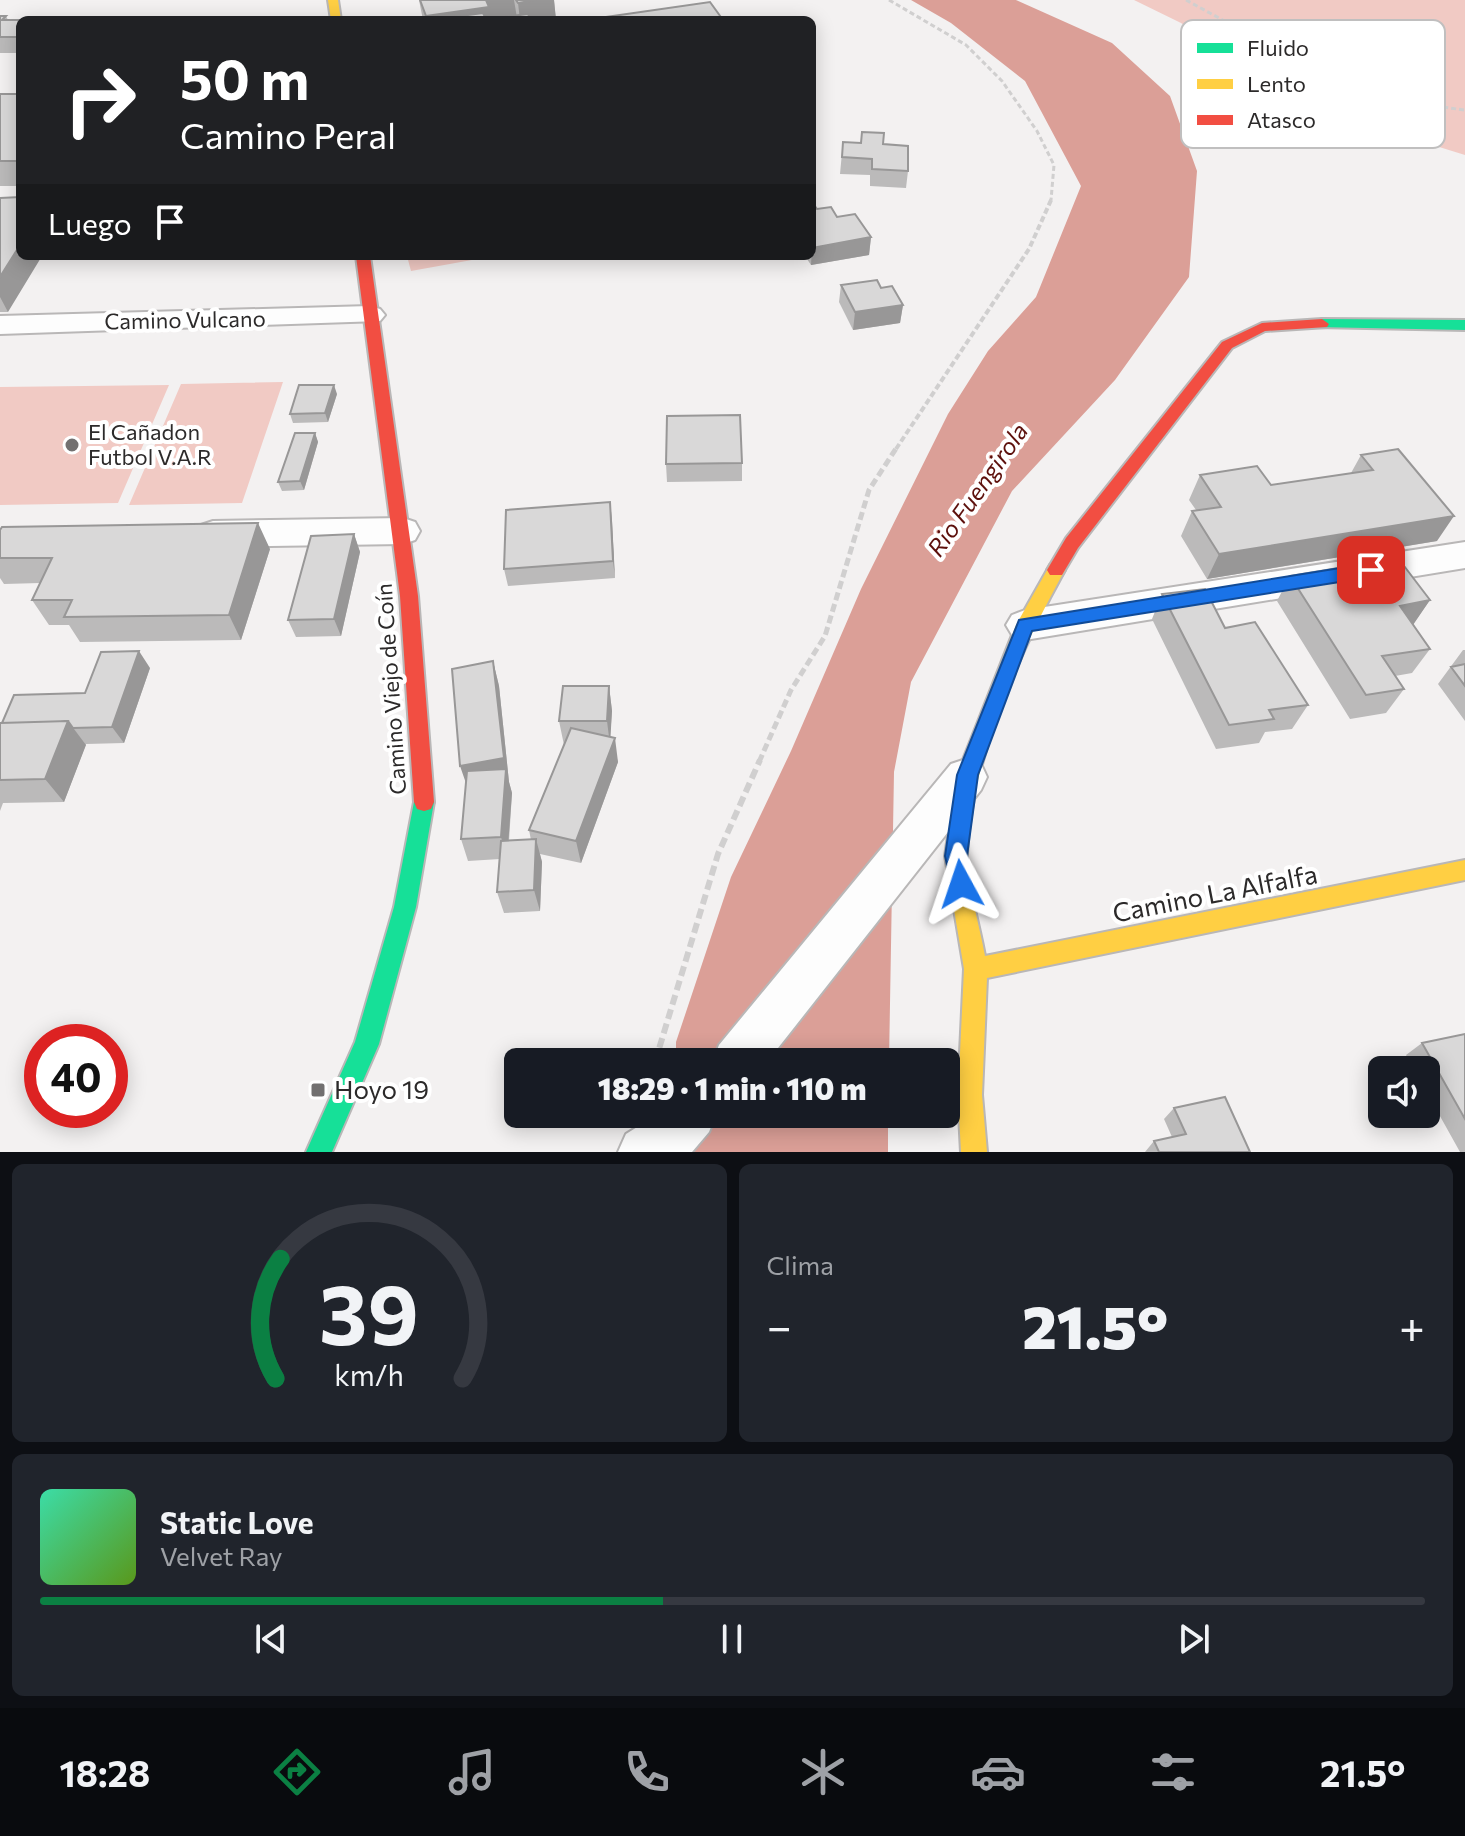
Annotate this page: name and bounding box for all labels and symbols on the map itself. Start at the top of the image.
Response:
legend [1181,20,1445,148]
text: Fluido [1247,34,1309,61]
text: Lento [1247,70,1306,97]
text: Atasco [1247,106,1316,133]
street label: Camino Vulcano [104,305,266,334]
water label: Rio Fuengirola [920,417,1033,561]
place label: El Cañadon Futbol V.A.R [88,418,212,470]
marker: El Cañadon Futbol V.A.R [63,436,81,454]
pin [1337,536,1405,604]
street label: Camino Viejo de Coín [370,582,411,796]
position arrow [919,842,1003,926]
street label: Camino La Alfalfa [1110,857,1320,928]
speed limit sign: 40 [24,1024,128,1128]
place label: Hoyo 19 [334,1073,429,1104]
marker: Hoyo 19 [309,1081,327,1099]

